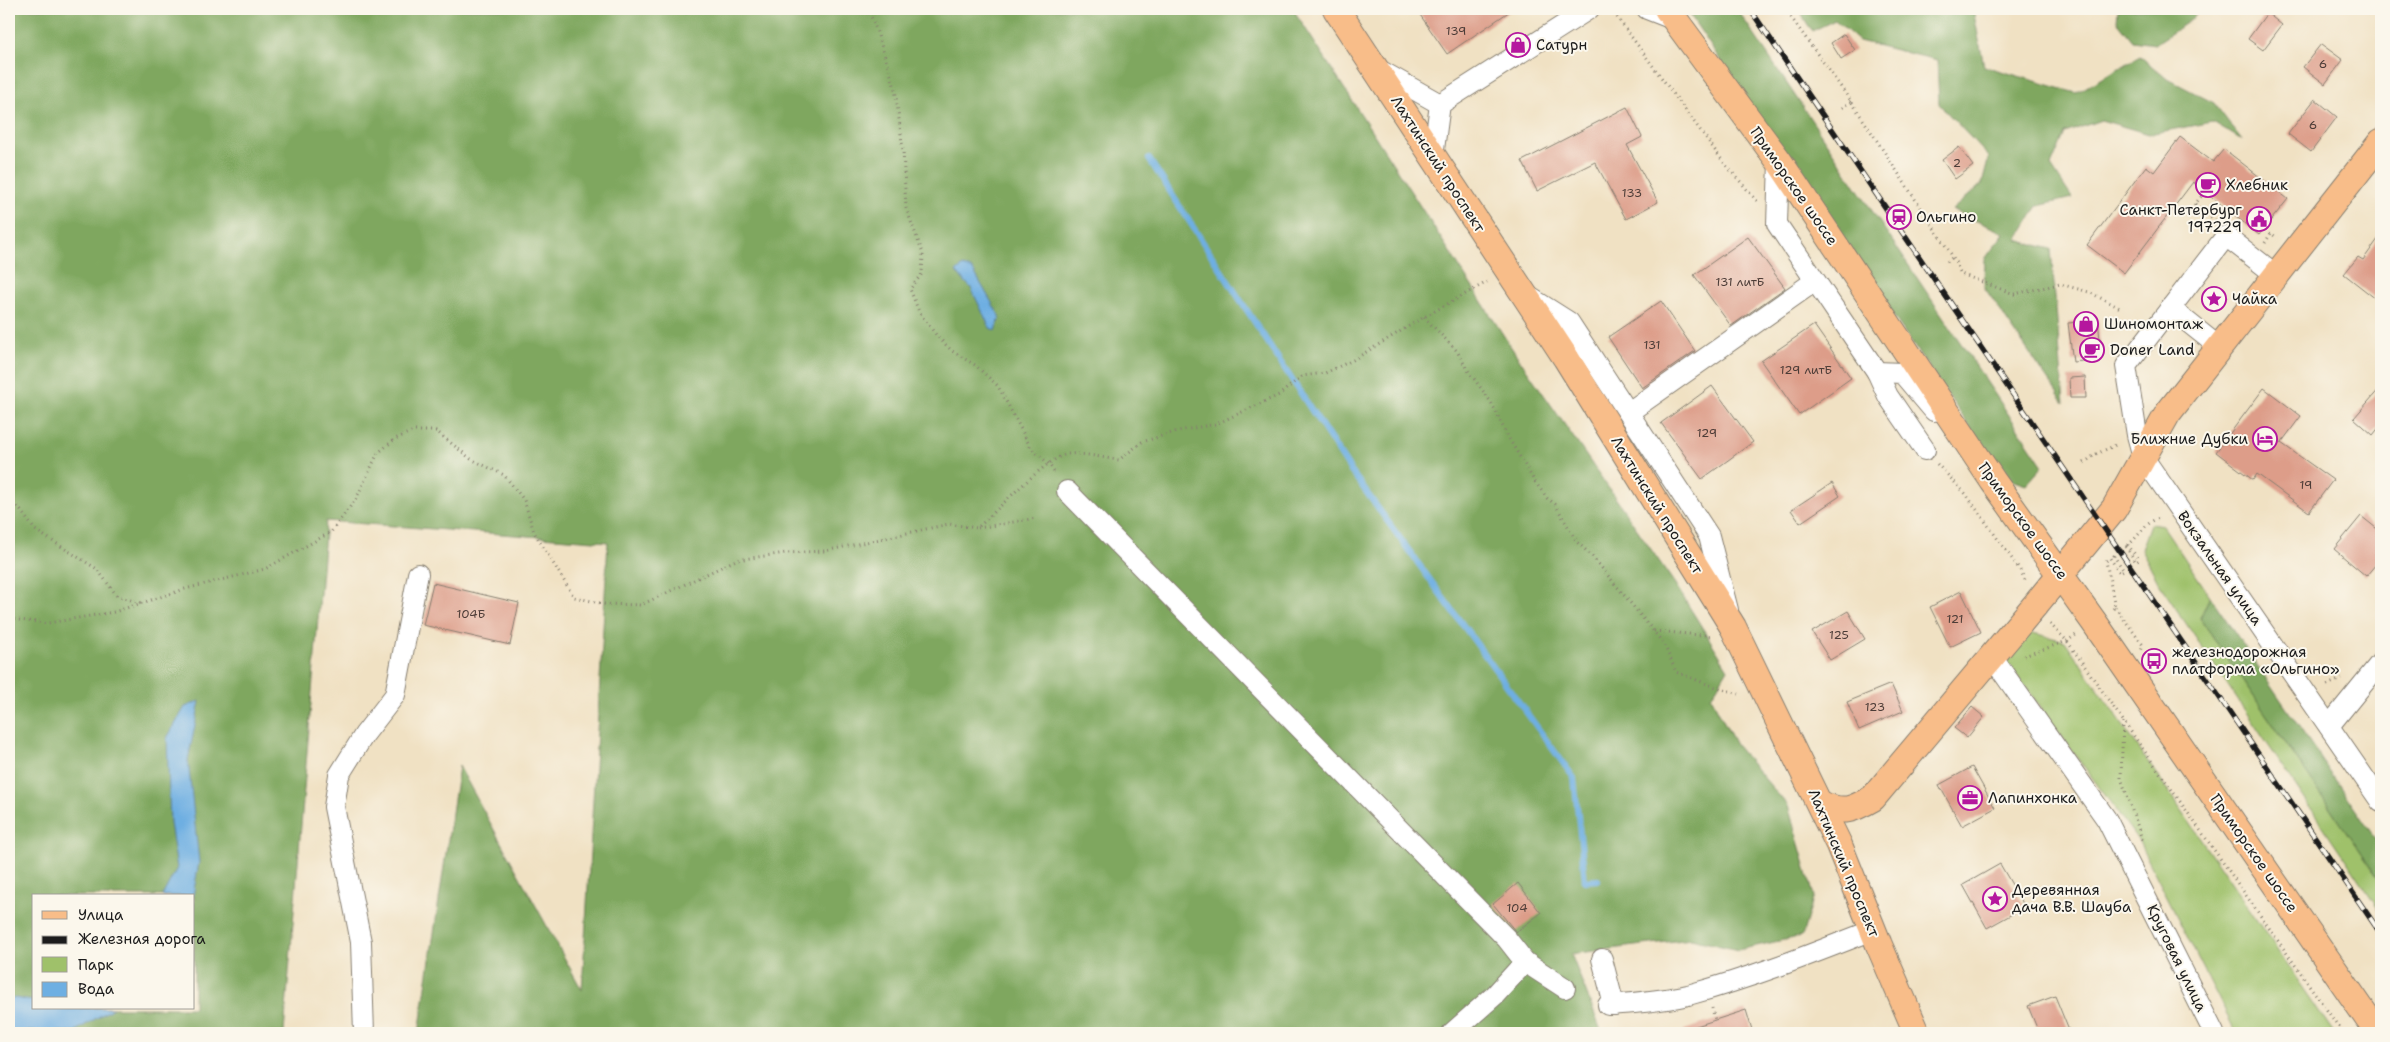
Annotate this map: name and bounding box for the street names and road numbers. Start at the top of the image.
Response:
street label: Лахтинский проспект [1386,92,1490,236]
street label: Приморское шоссе [1746,123,1842,249]
street label: Лахтинский проспект [1606,432,1708,578]
street label: Приморское шоссе [1974,458,2072,584]
street label: Вокзальная улица [2173,507,2267,630]
street label: Лахтинский проспект [1804,786,1884,940]
street label: Приморское шоссе [2206,790,2302,916]
street label: Круговая улица [2142,901,2212,1016]

